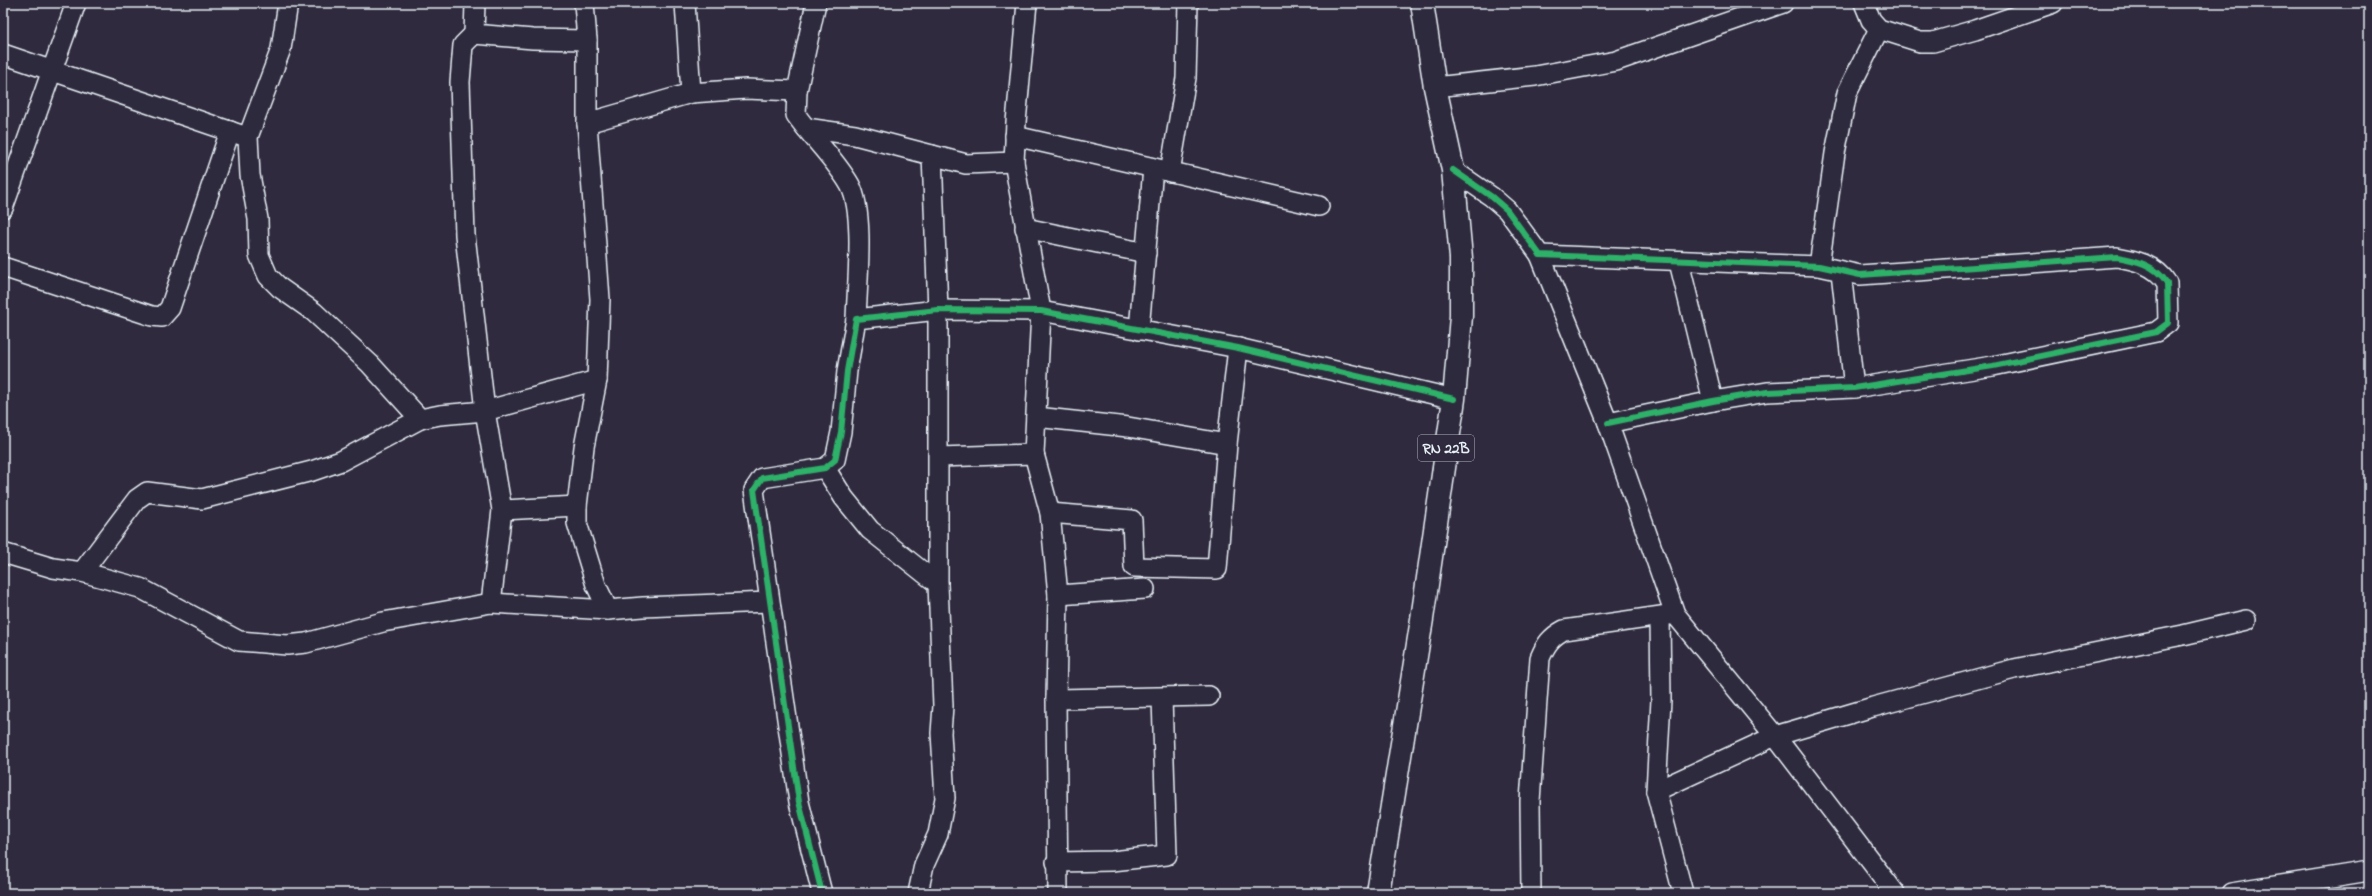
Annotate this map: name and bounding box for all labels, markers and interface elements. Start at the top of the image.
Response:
road number: RN 22B [1418,435,1474,461]

